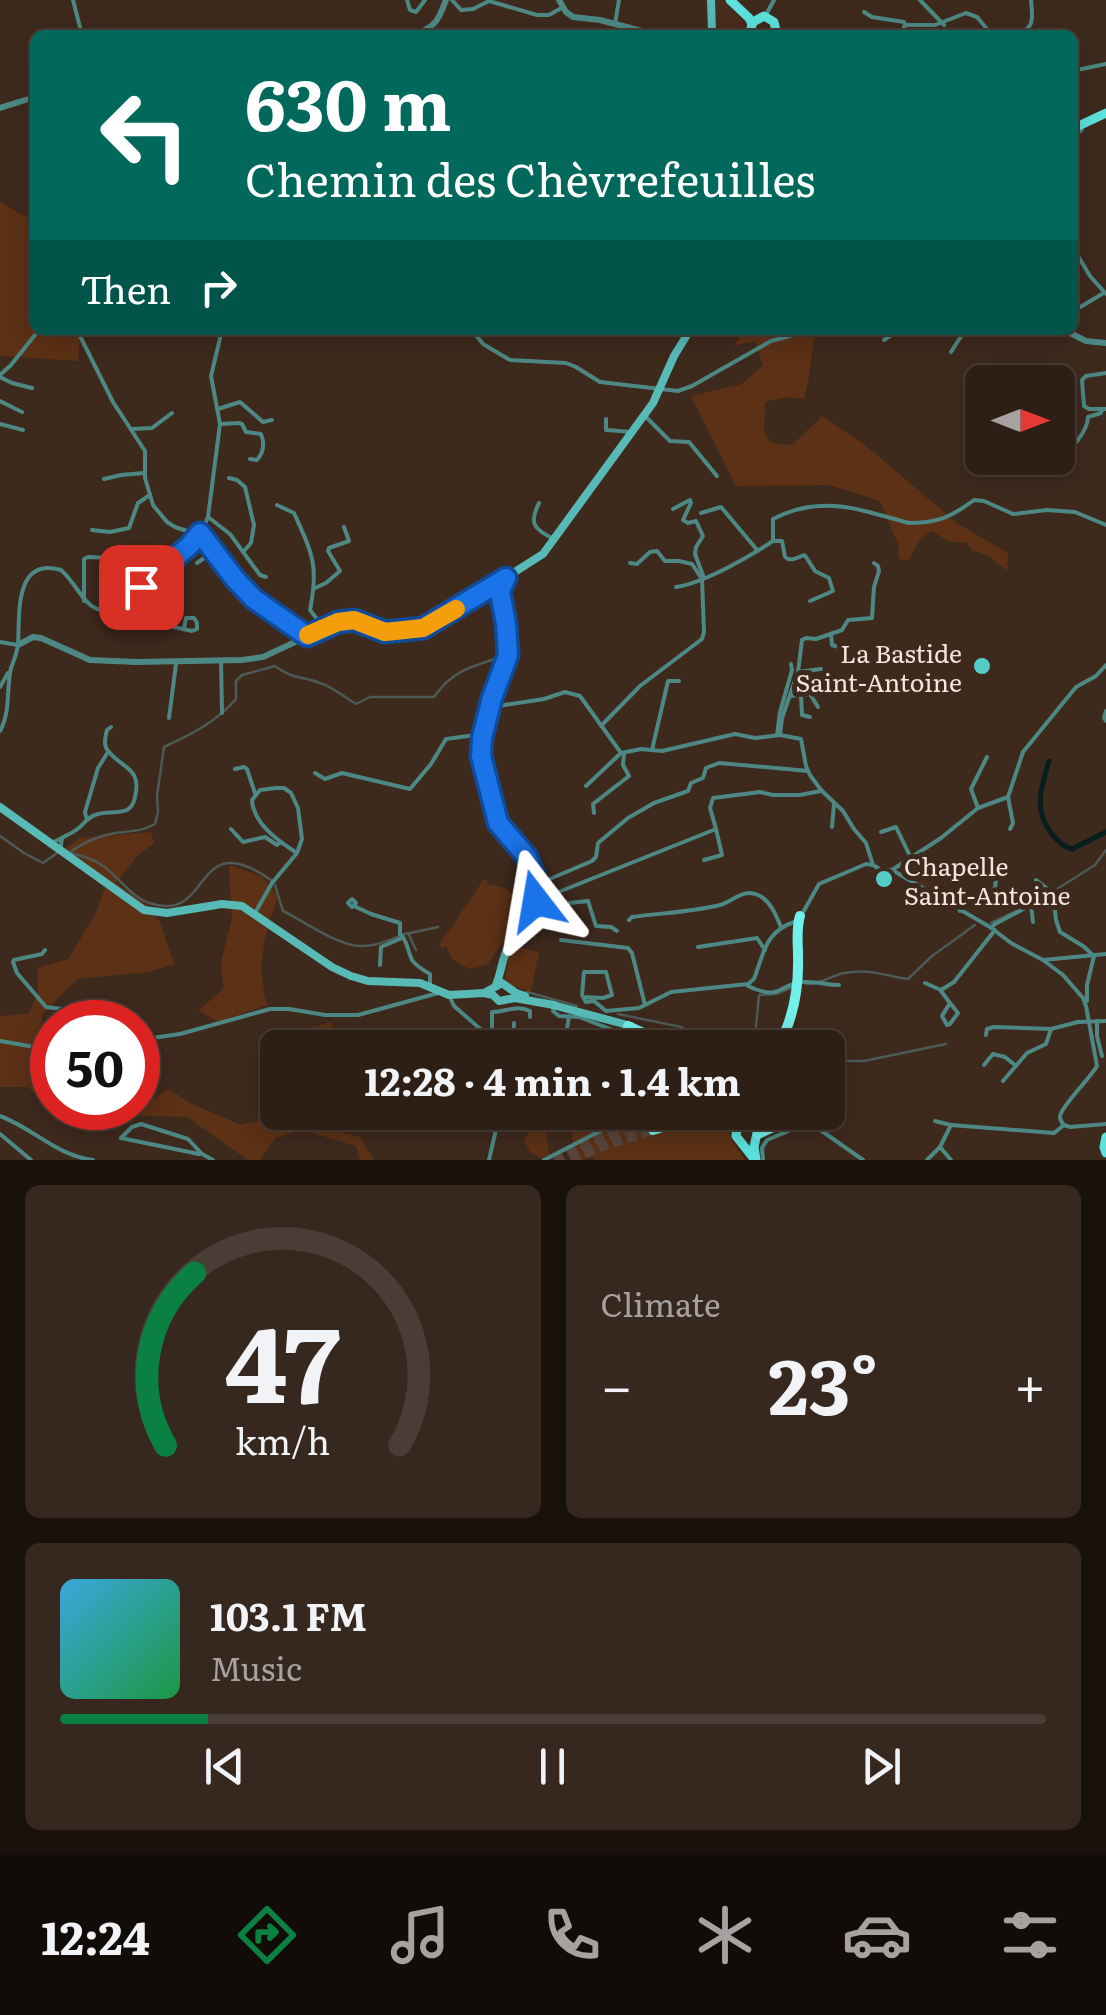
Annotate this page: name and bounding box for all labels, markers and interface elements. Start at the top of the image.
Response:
text: 630 m [245,49,452,153]
icon: left [80,70,210,200]
text: Chemin des Chèvrefeuilles [245,144,815,211]
text: Then [80,259,171,316]
icon: right [191,260,246,315]
north arrow [965,365,1075,475]
map controls [965,365,1075,475]
pin [99,545,184,630]
icon: arrive [114,560,169,615]
place label: La Bastide Saint-Antoine [795,634,962,700]
marker: La Bastide Saint-Antoine [971,655,993,677]
place label: Chapelle Saint-Antoine [904,847,1071,913]
position arrow [484,849,588,953]
marker: Chapelle Saint-Antoine [873,868,895,890]
speed limit sign: 50 [30,1000,160,1130]
text: 12:28 · 4 min · 1.4 km [364,1051,741,1108]
text: Climate [601,1279,721,1327]
text: 47 [225,1281,340,1435]
text: 23° [768,1327,878,1438]
text: − [601,1342,633,1424]
text: + [1014,1342,1046,1424]
text: km/h [235,1413,330,1466]
text: 103.1 FM [210,1586,367,1643]
text: Music [210,1643,302,1691]
icon: previous [197,1739,252,1794]
icon: pause [525,1739,580,1794]
icon: next [854,1739,909,1794]
icon: directions [232,1900,302,1970]
icon: music [385,1900,455,1970]
icon: phone [537,1900,607,1970]
icon: climate [690,1900,760,1970]
icon: car [842,1900,912,1970]
icon: filters [995,1900,1065,1970]
text: 12:24 [41,1902,150,1969]

